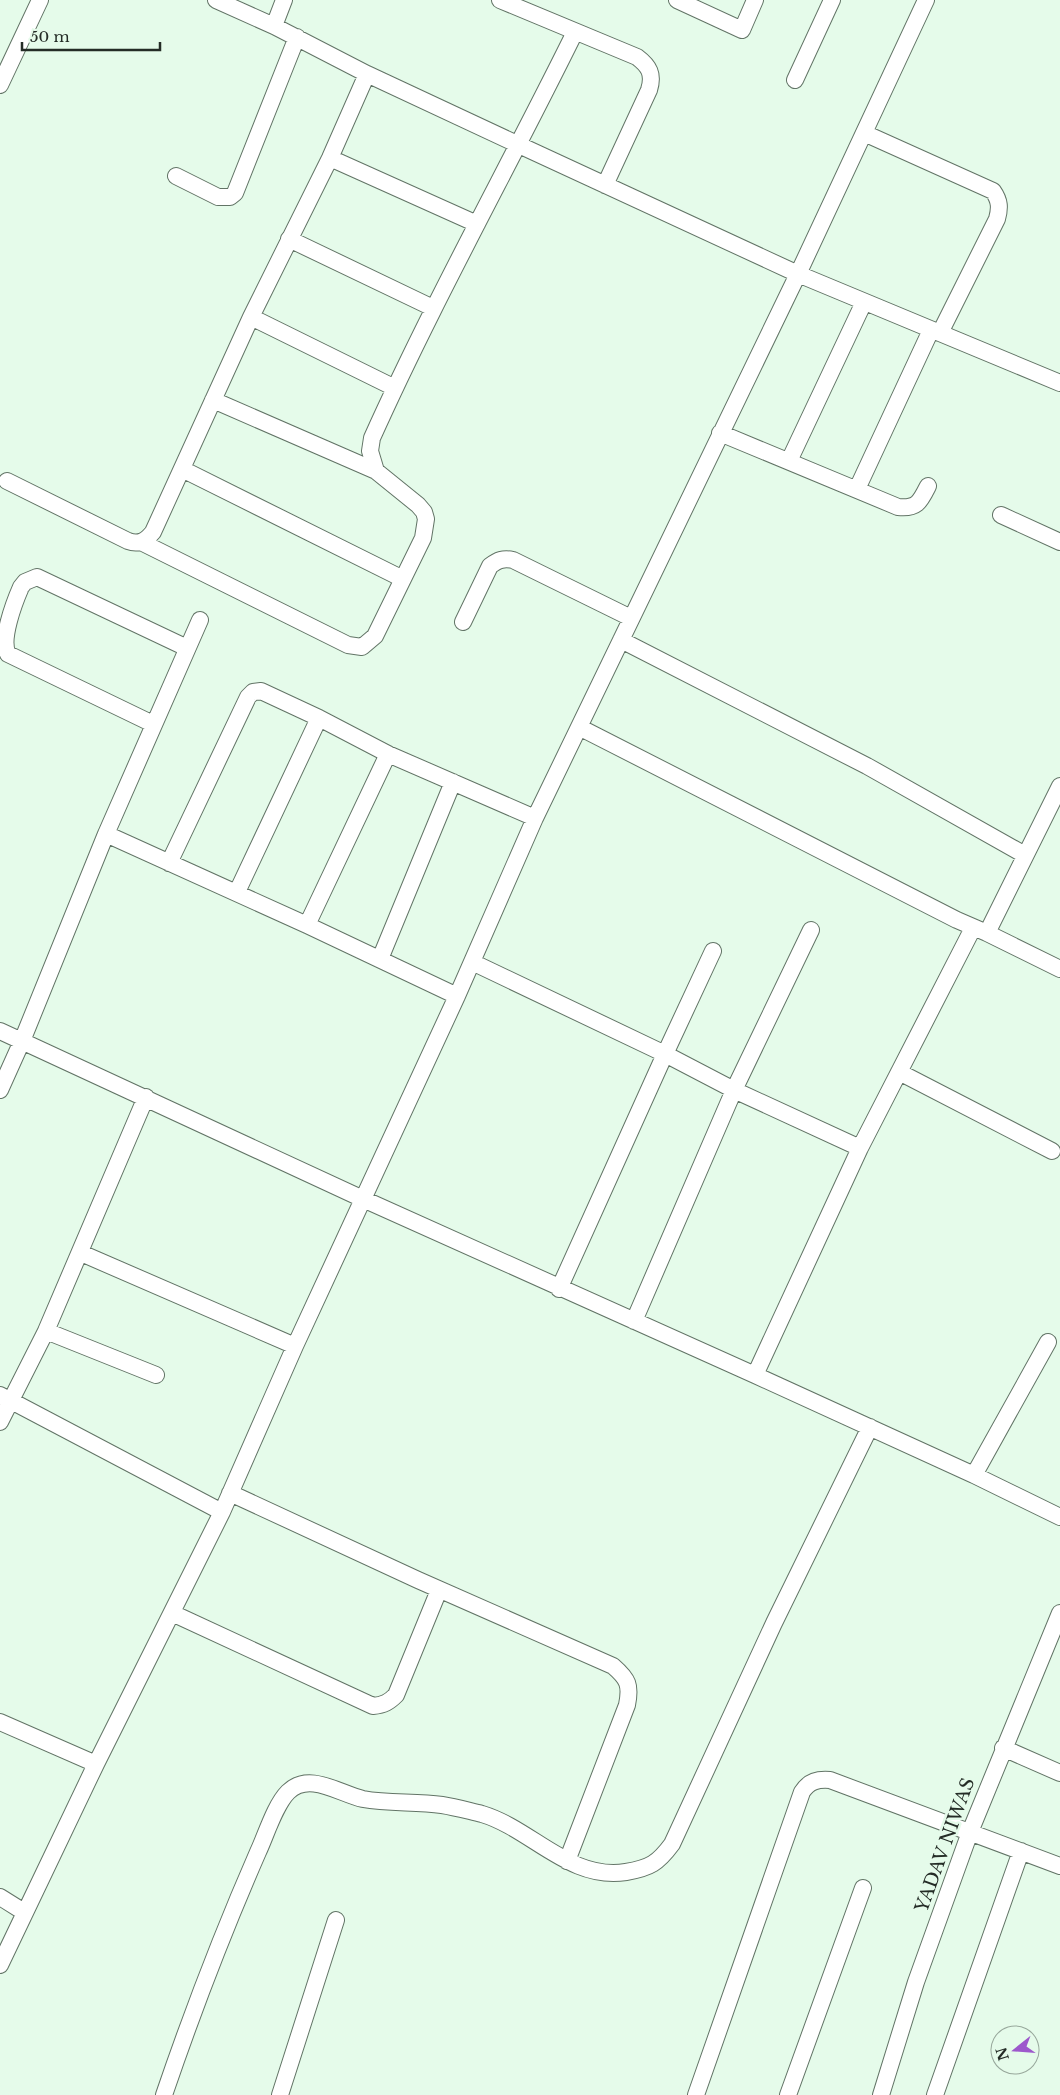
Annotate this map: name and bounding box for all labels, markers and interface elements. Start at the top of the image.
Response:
scale bar [22,20,160,52]
text: 50 m [30,27,70,46]
street label: YADAV NIWAS [910,1775,980,1916]
north arrow [990,2025,1040,2075]
text: N [992,2045,1013,2063]

